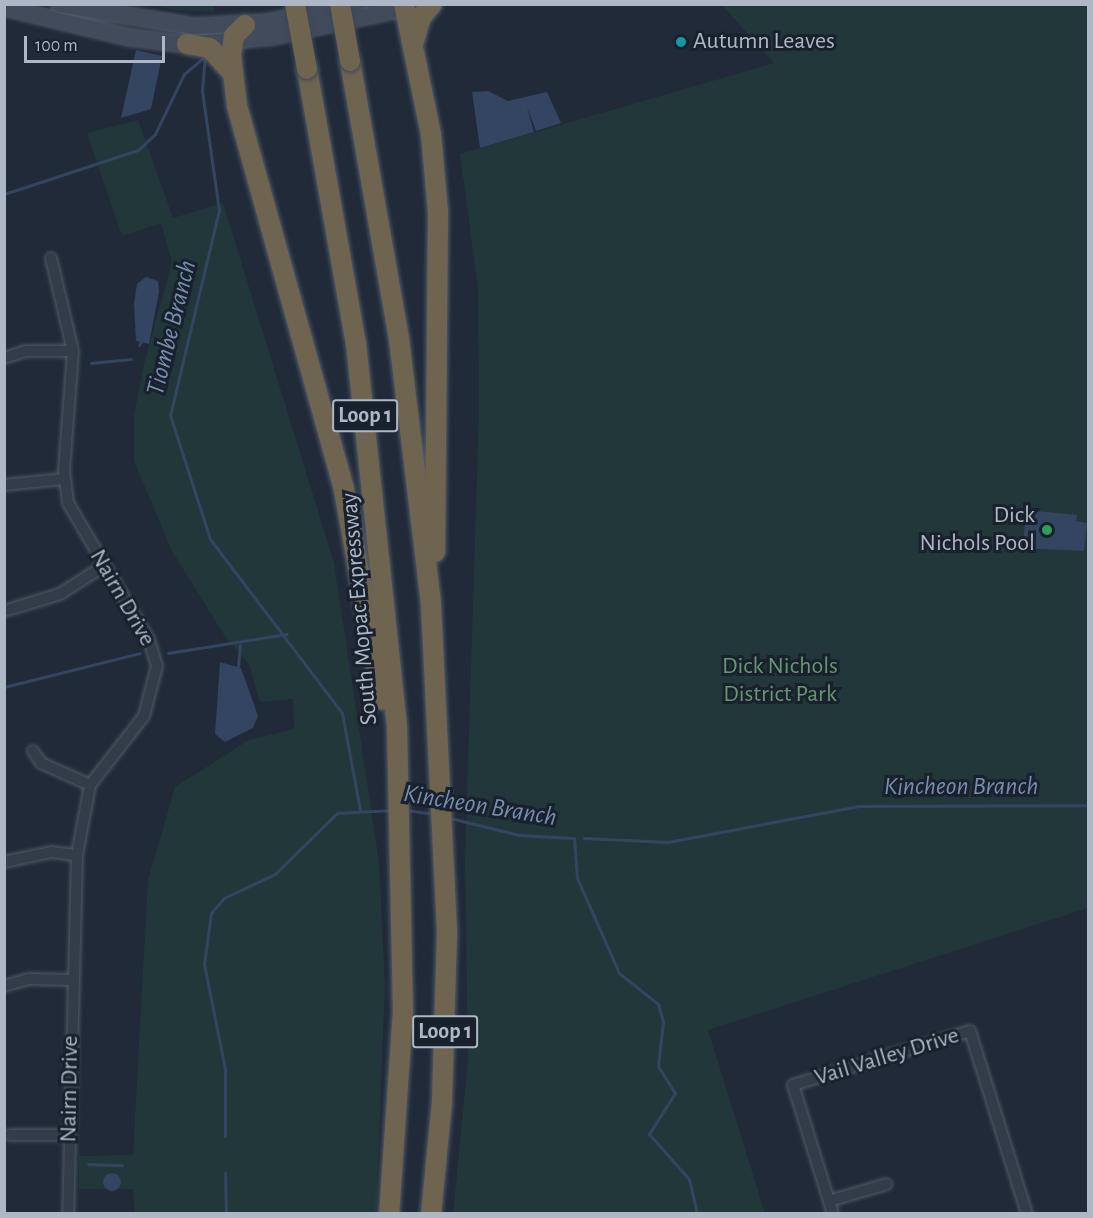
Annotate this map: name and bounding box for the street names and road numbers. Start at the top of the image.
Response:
road number: Loop 1 [332,397,398,435]
street label: South Mopac Expressway [335,492,385,726]
street label: Nairn Drive [83,545,161,651]
road number: Loop 1 [412,1013,478,1051]
street label: Vail Valley Drive [811,1021,963,1093]
street label: Nairn Drive [55,1035,85,1143]

